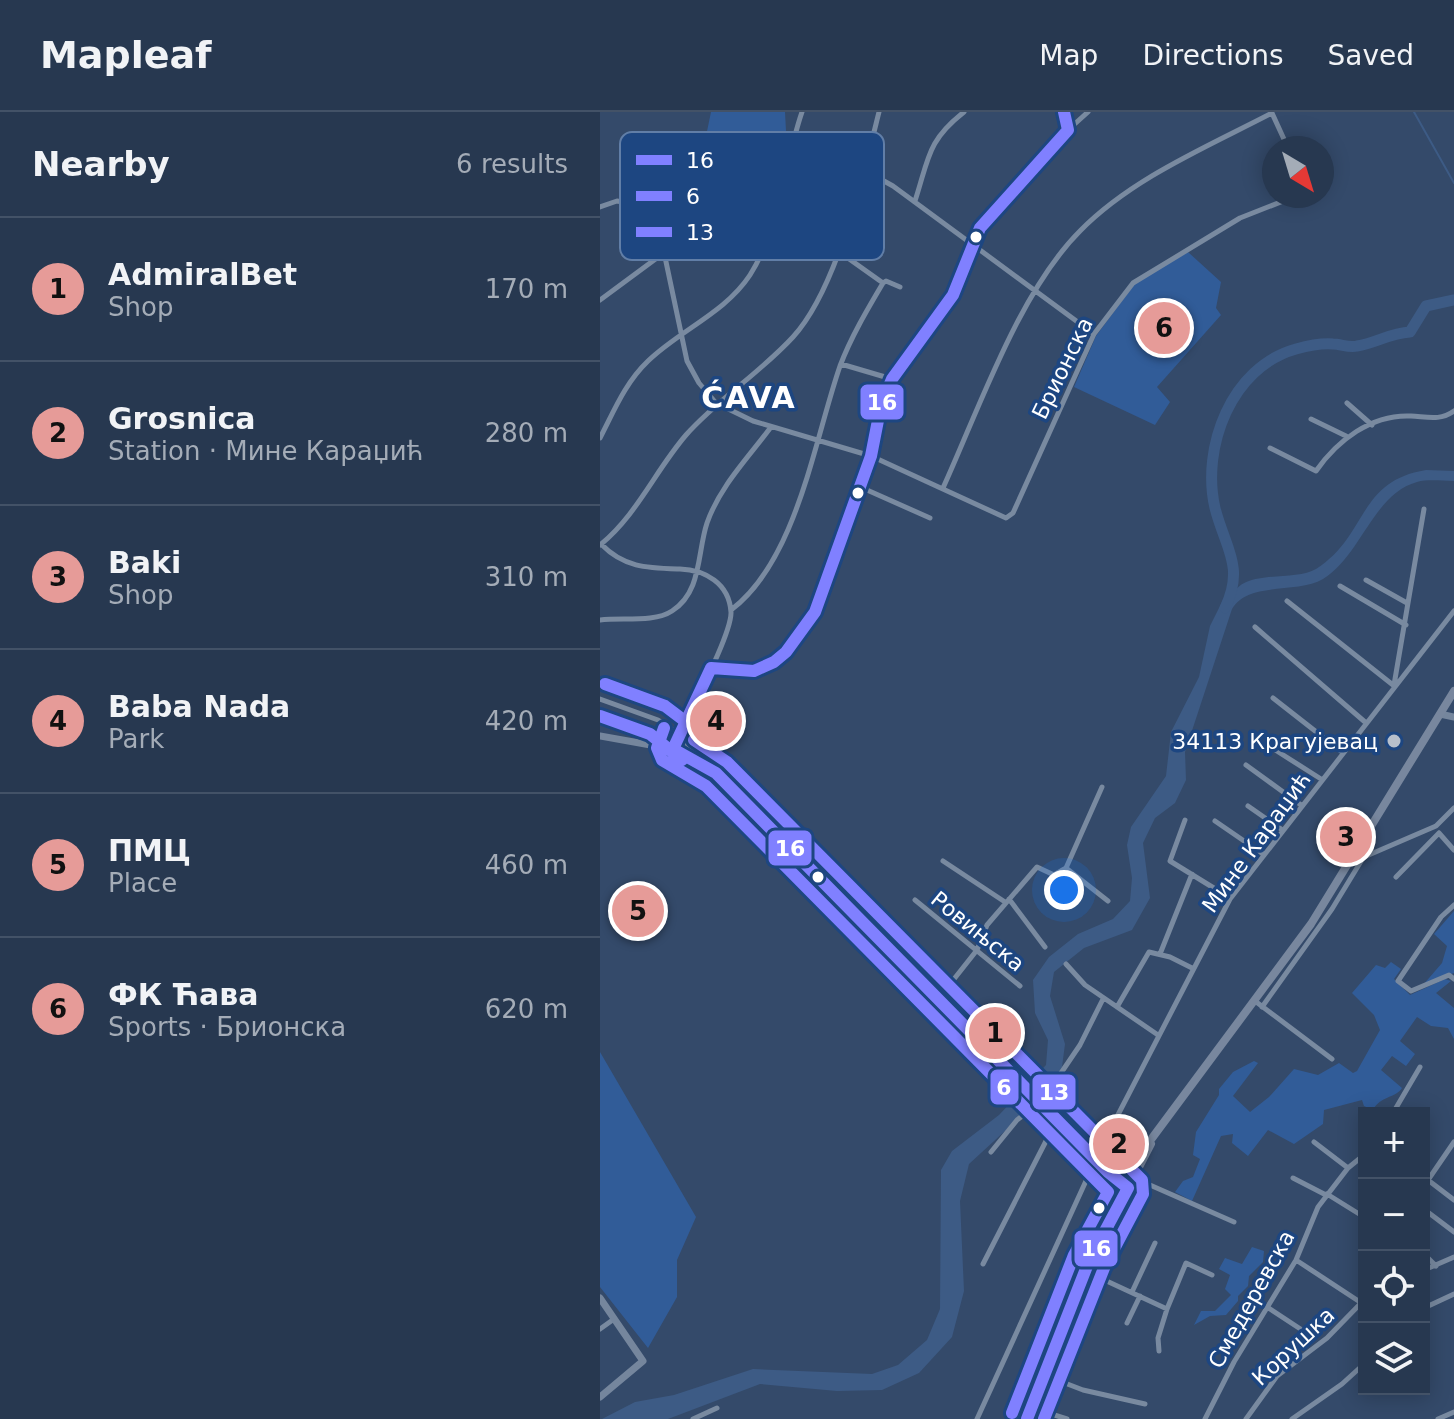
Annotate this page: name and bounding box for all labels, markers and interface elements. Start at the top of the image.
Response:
text: Mapleaf [40,33,212,77]
text: Map [1039,39,1098,72]
text: Directions [1142,39,1283,72]
text: Saved [1327,39,1414,72]
legend [620,132,884,260]
north arrow [1262,136,1334,208]
text: Nearby [32,144,170,184]
text: 16 [686,148,714,173]
text: 6 results [456,149,568,179]
text: 6 [686,184,700,209]
text: 13 [686,220,714,245]
unlabelled marker [968,229,984,245]
text: AdmiralBet [108,257,297,292]
text: 1 [49,274,67,304]
text: 170 m [485,274,568,304]
text: Shop [108,292,173,322]
pin: 6 [1138,298,1190,358]
street label: Брионска [1027,313,1098,423]
district label: ĆAVA [701,379,797,415]
line badge: 16 [859,383,905,421]
text: 16 [867,390,897,415]
text: Grosnica [108,401,256,436]
text: 2 [49,418,67,448]
text: 280 m [485,418,568,448]
text: Station · Мине Караџић [108,436,424,466]
unlabelled marker [850,485,866,501]
text: Baki [108,545,181,580]
text: 3 [49,562,67,592]
text: 310 m [485,562,568,592]
text: Shop [108,580,173,610]
text: Baba Nada [108,689,290,724]
pin: 4 [690,691,742,751]
text: 4 [49,706,67,736]
text: 420 m [485,706,568,736]
text: Park [108,724,164,754]
place label: 34113 Крагујевац [1172,729,1378,754]
marker: 34113 Крагујевац [1385,732,1403,750]
street label: Мине Караџић [1197,767,1316,918]
pin: 3 [1320,807,1372,867]
line badge: 16 [767,829,813,867]
text: ПМЦ [108,833,191,868]
text: 16 [775,836,805,861]
text: 5 [49,850,67,880]
text: 460 m [485,850,568,880]
text: Place [108,868,177,898]
unlabelled marker [810,869,826,885]
your location [1044,870,1084,910]
pin: 5 [612,881,664,941]
street label: Ровињска [926,886,1029,977]
text: ФК Ћава [108,977,259,1012]
text: 6 [49,994,67,1024]
text: 620 m [485,994,568,1024]
pin: 1 [969,1003,1021,1063]
text: Sports · Брионска [108,1012,346,1042]
line badge: 6 [989,1068,1020,1106]
line badge: 13 [1031,1073,1077,1111]
text: 6 [996,1075,1012,1100]
text: 13 [1039,1080,1069,1105]
map controls [1358,1107,1430,1395]
button: + [1358,1107,1430,1179]
pin: 2 [1093,1114,1145,1174]
button: − [1358,1179,1430,1251]
unlabelled marker [1091,1200,1107,1216]
street label: Смедеревска [1203,1226,1300,1372]
line badge: 16 [1073,1229,1119,1268]
text: 16 [1081,1236,1111,1261]
button: locate [1358,1251,1430,1323]
street label: Корушка [1247,1302,1340,1391]
button: layers [1358,1323,1430,1395]

